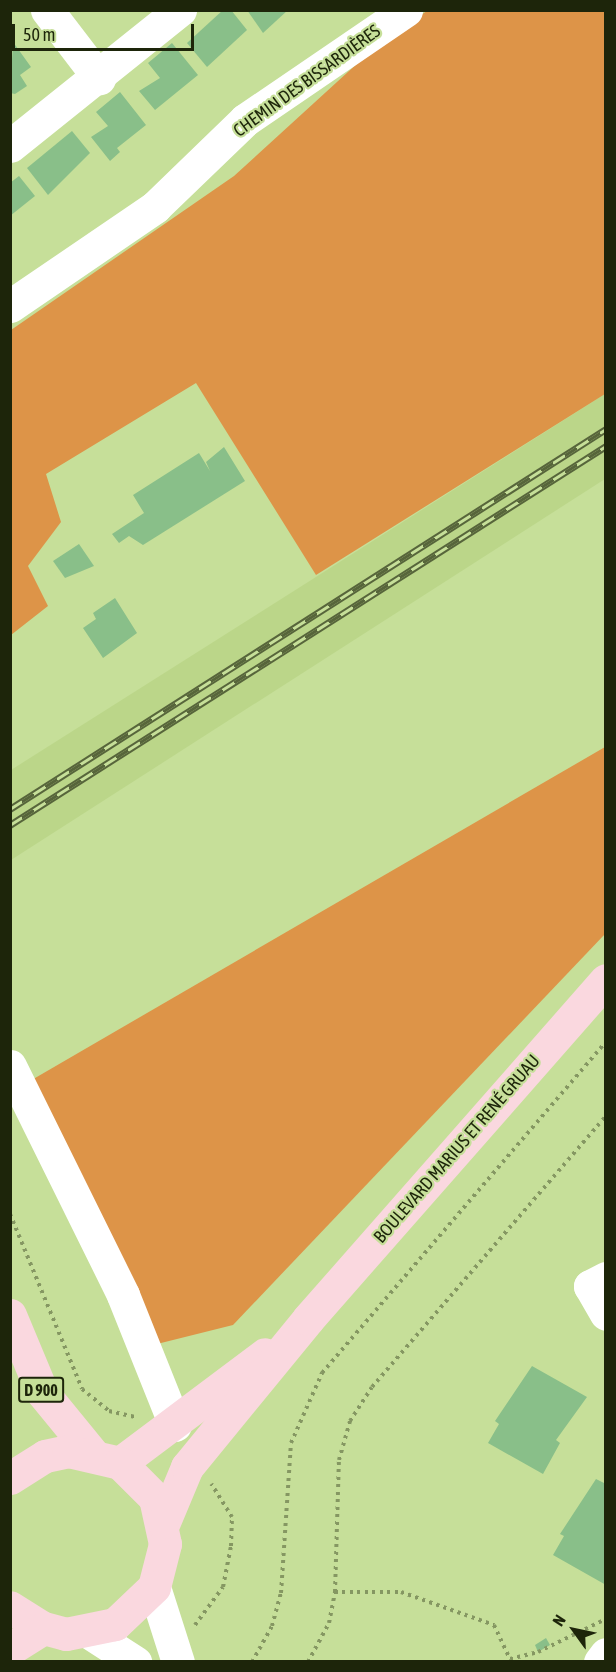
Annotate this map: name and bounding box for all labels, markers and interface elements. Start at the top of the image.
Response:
scale bar [15,12,196,50]
street label: CHEMIN DES BISSARDIÈRES [229,20,385,142]
text: 50 m [23,24,55,45]
street label: BOULEVARD MARIUS ET RENÉ GRUAU [369,1050,545,1248]
road number: D 900 [17,1377,65,1403]
north arrow [544,1600,604,1660]
text: N [549,1611,569,1629]

